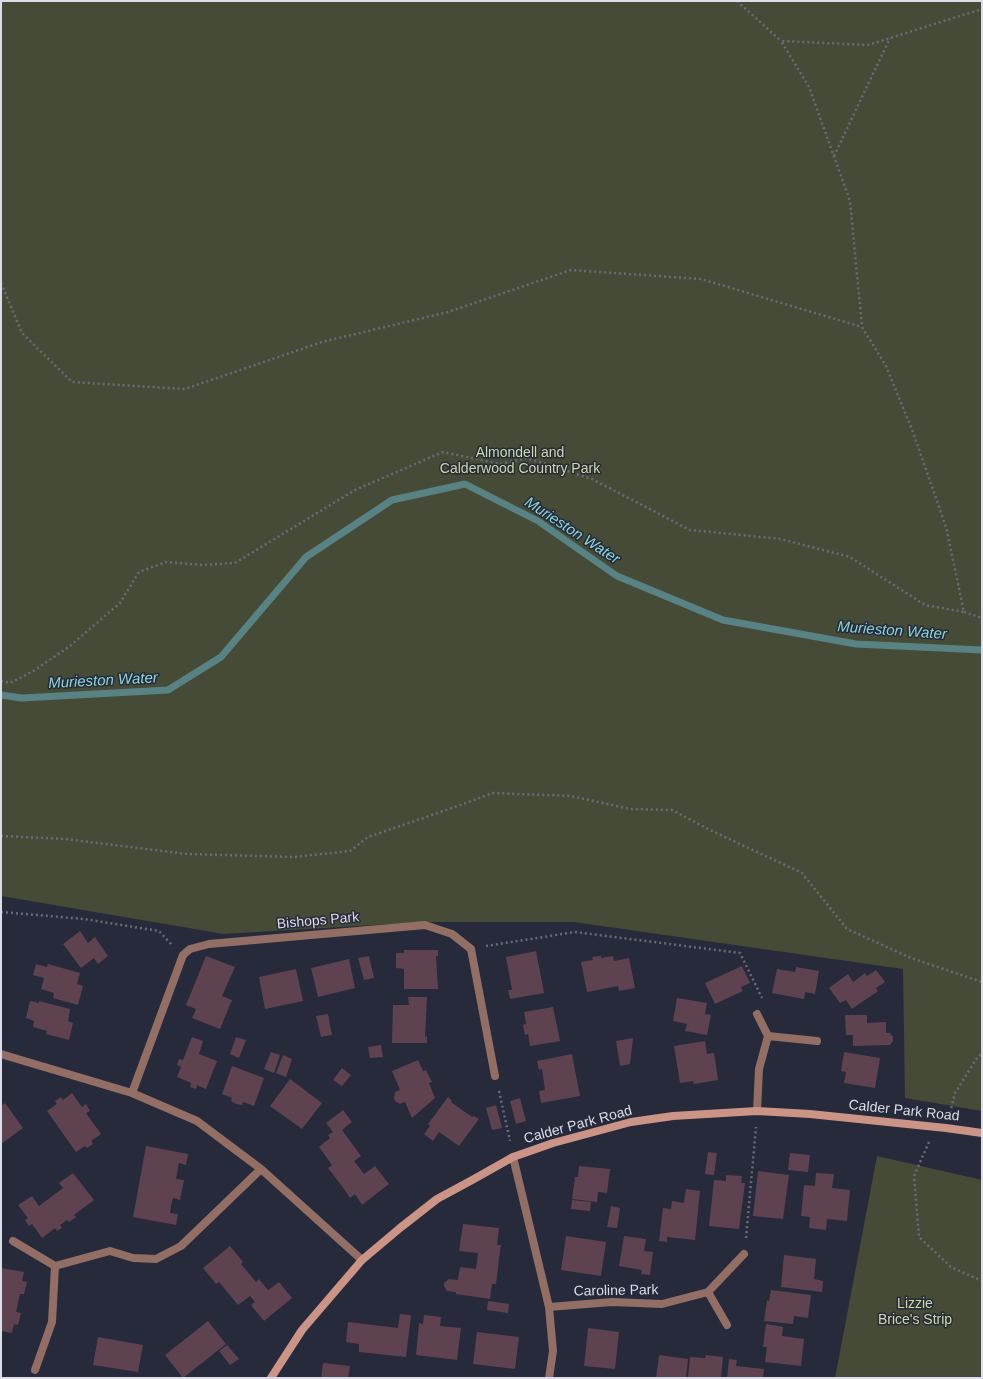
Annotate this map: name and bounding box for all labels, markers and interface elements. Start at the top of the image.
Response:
park label: Almondell and Calderwood Country Park [440,445,600,478]
water label: Murieston Water [521,494,623,568]
water label: Murieston Water [837,618,947,644]
water label: Murieston Water [48,669,158,693]
street label: Bishops Park [276,909,360,933]
street label: Calder Park Road [848,1097,960,1125]
street label: Calder Park Road [522,1102,634,1148]
street label: Caroline Park [573,1282,659,1300]
park label: Lizzie Brice's Strip [878,1296,952,1328]

